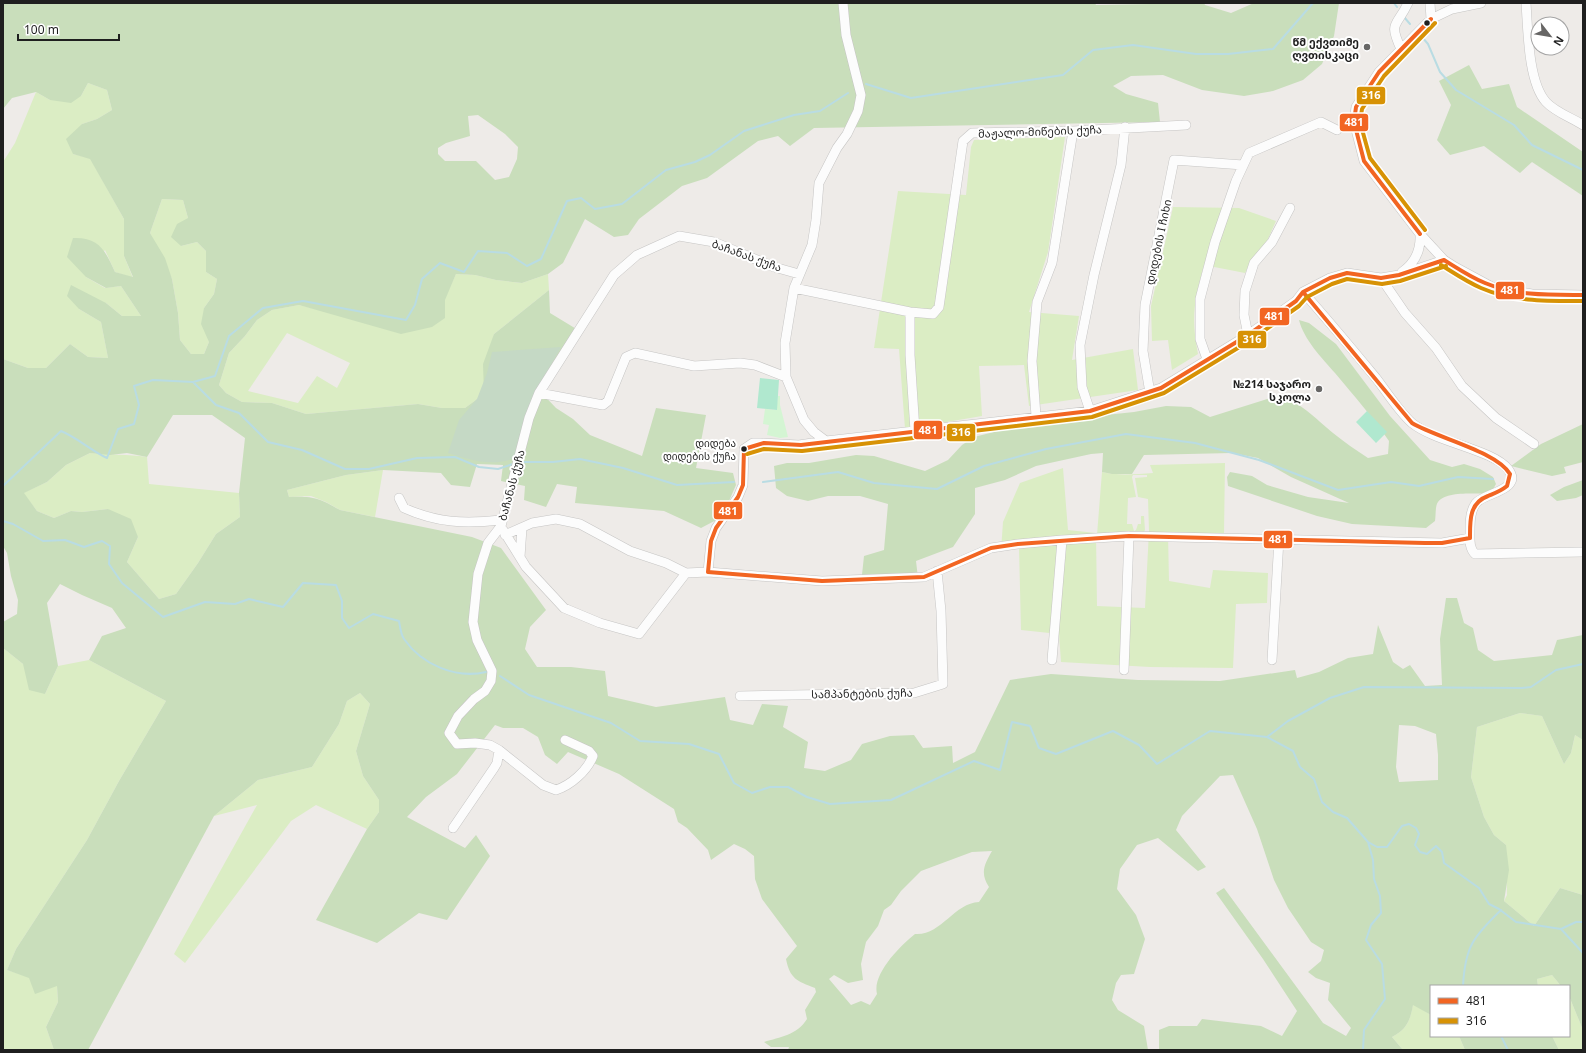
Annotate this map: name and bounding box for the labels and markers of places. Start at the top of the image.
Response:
unlabelled marker [1422,18,1432,28]
place label: წმ ექვთიმე ღვთისკაცი [1292,34,1359,62]
marker: წმ ექვთიმე ღვთისკაცი [1362,42,1372,52]
place label: №214 საჯარო სკოლა [1233,376,1311,404]
marker: №214 საჯარო სკოლა [1314,384,1324,394]
place label: დიდება დიდების ქუჩა [663,436,736,463]
marker: დიდება დიდების ქუჩა [739,444,749,454]

